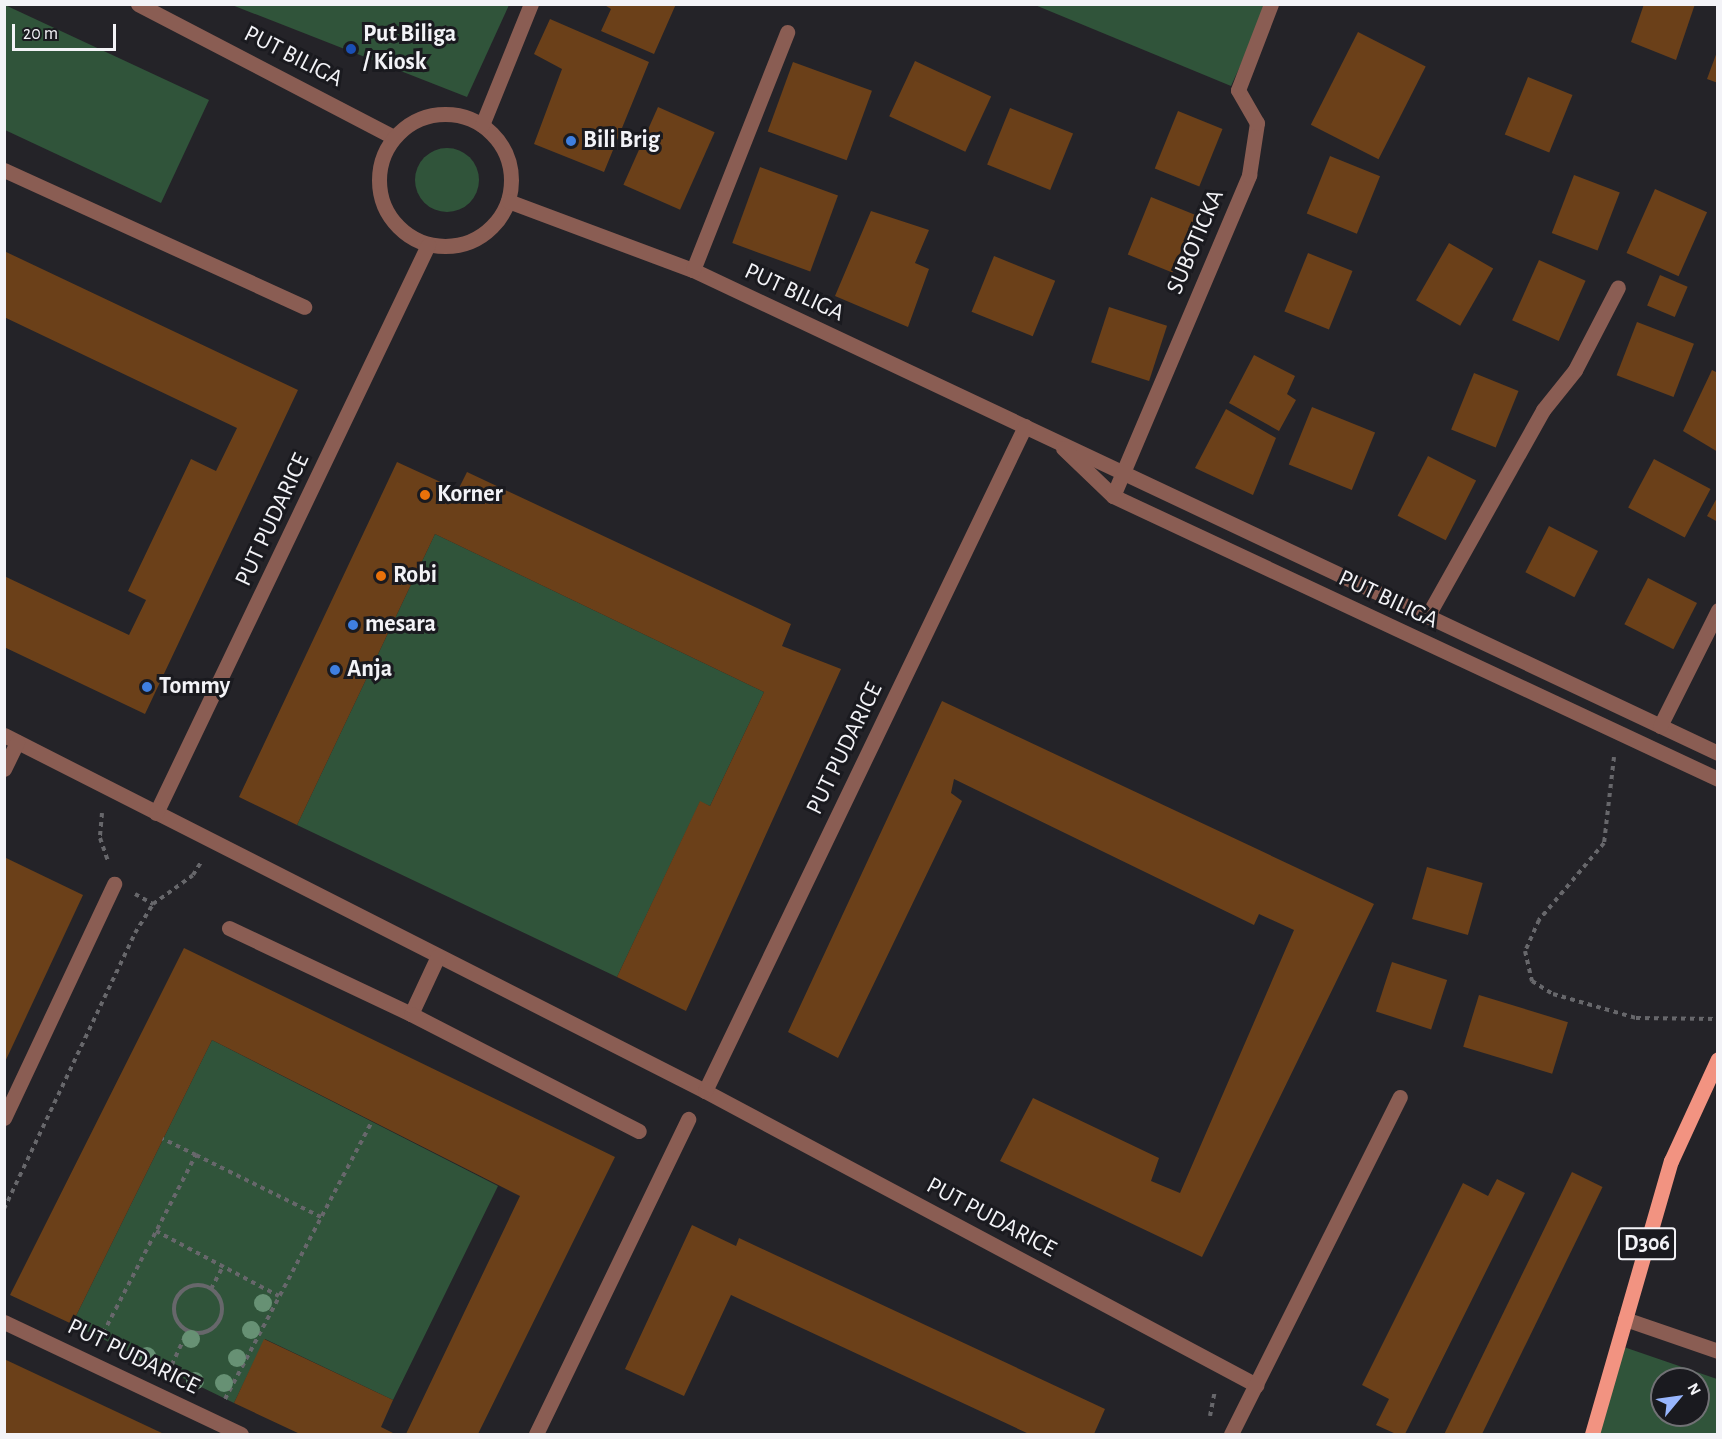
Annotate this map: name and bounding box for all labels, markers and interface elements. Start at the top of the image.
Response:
scale bar [15,12,118,50]
street label: PUT BILIGA [239,20,347,94]
place label: Put Biliga / Kiosk [363,21,456,77]
text: 20 m [23,25,58,43]
marker: Put Biliga / Kiosk [344,42,358,56]
place label: Bili Brig [583,127,660,155]
marker: Bili Brig [564,134,578,148]
street label: SUBOTICKA [1161,185,1231,299]
street label: PUT BILIGA [739,257,849,329]
street label: PUT PUDARICE [230,449,316,591]
place label: Korner [437,481,503,509]
marker: Korner [418,488,432,502]
place label: Robi [393,562,437,590]
street label: PUT BILIGA [1333,564,1443,636]
marker: Robi [374,569,388,583]
place label: mesara [365,611,436,639]
marker: mesara [346,618,360,632]
place label: Anja [347,656,392,684]
marker: Anja [328,663,342,677]
place label: Tommy [159,673,230,701]
street label: PUT PUDARICE [801,678,889,820]
marker: Tommy [140,680,154,694]
street label: PUT PUDARICE [921,1172,1061,1264]
road number: D306 [1617,1225,1677,1263]
street label: PUT PUDARICE [62,1313,204,1401]
north arrow [1650,1367,1710,1427]
text: N [1684,1380,1704,1398]

